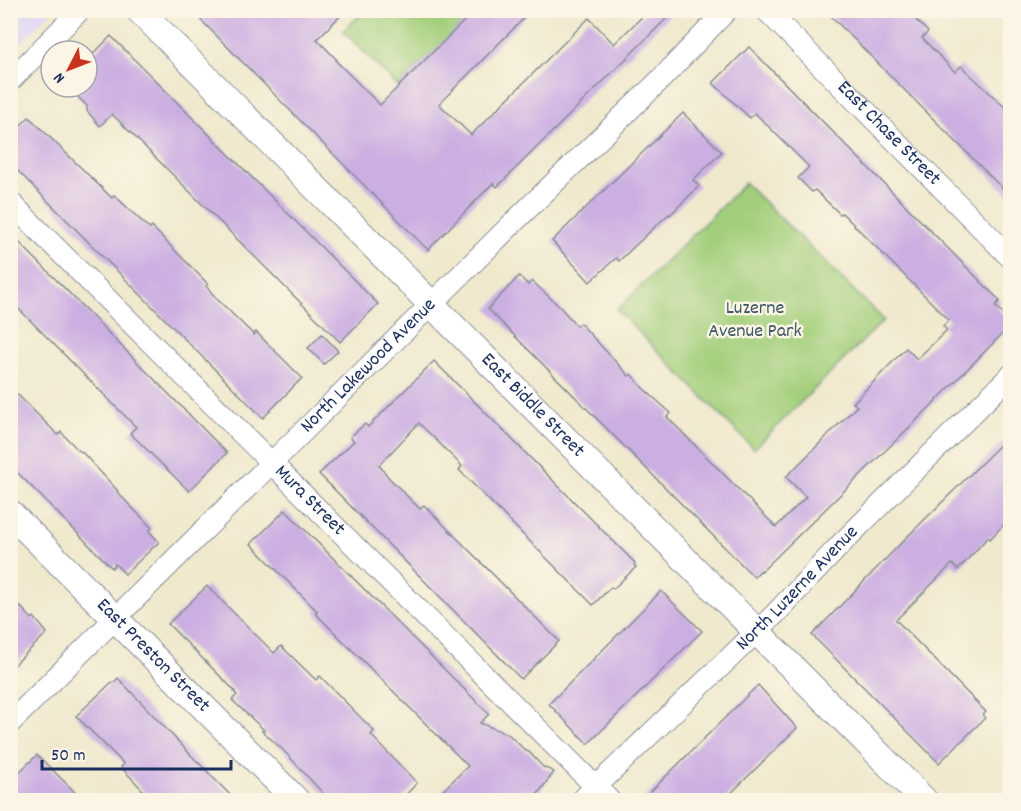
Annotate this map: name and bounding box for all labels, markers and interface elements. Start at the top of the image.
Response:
north arrow [39,39,99,99]
text: N [48,67,71,88]
street label: East Chase Street [830,75,947,193]
street label: North Lakewood Avenue [295,292,443,440]
park label: Luzerne Avenue Park [708,295,802,346]
street label: East Biddle Street [474,347,591,465]
street label: Mura Street [267,459,351,543]
street label: North Luzerne Avenue [730,519,866,658]
street label: East Preston Street [89,593,216,720]
scale bar [42,733,231,771]
text: 50 m [51,744,86,769]

